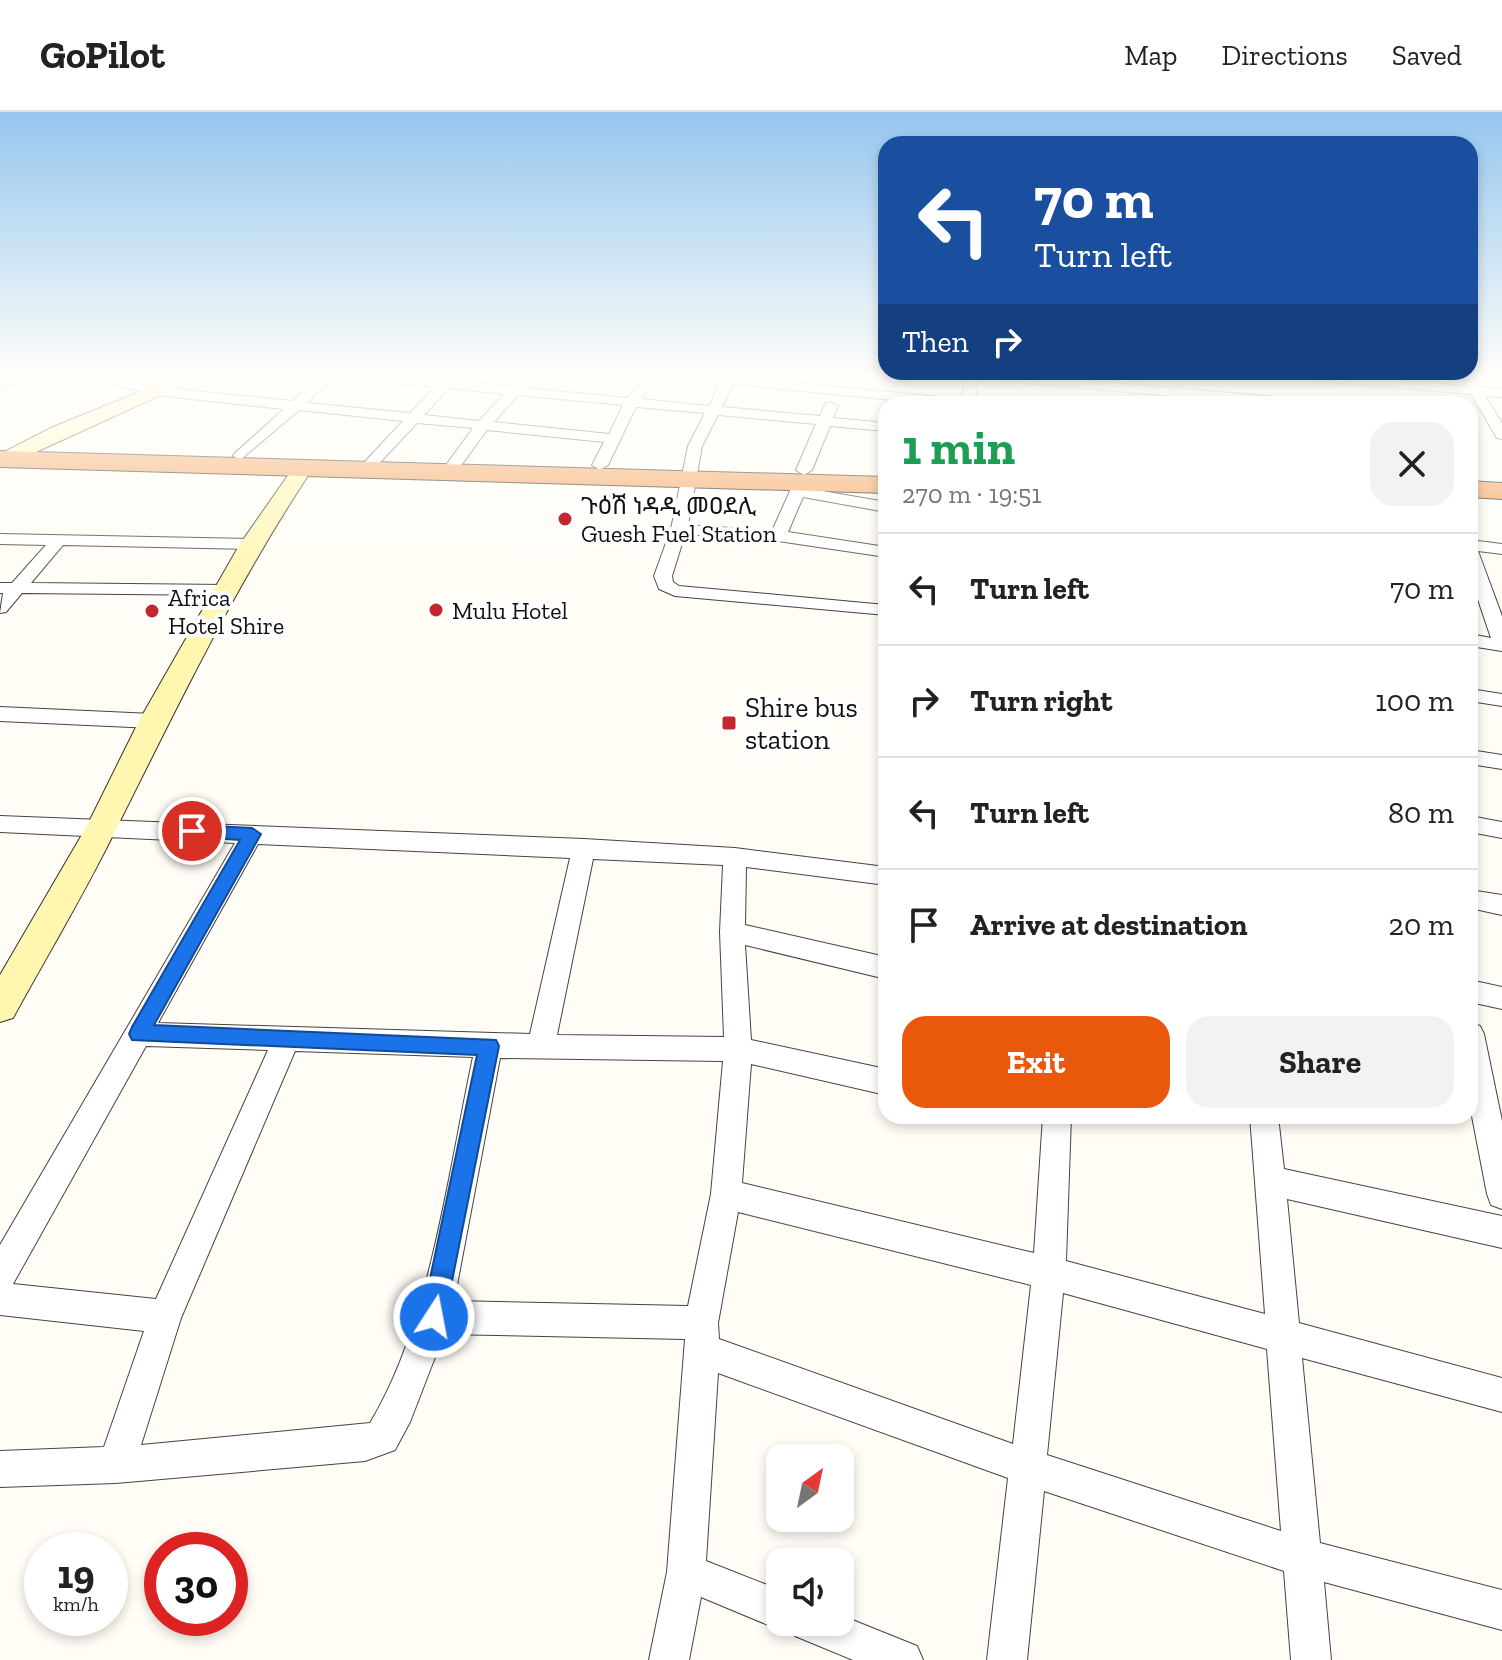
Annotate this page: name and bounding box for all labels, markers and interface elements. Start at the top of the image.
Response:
text: GoPilot [40,32,165,78]
text: Map [1124,39,1177,72]
text: Directions [1221,39,1348,72]
text: Saved [1392,39,1462,72]
text: 70 m [1034,165,1154,232]
icon: left [902,168,1006,272]
text: Turn left [1034,233,1172,276]
icon: right [985,320,1029,364]
text: Then [902,324,969,360]
text: 1 min [902,419,1015,476]
button: close [1370,422,1454,506]
text: 270 m · 19:51 [902,478,1041,510]
place label: ጉዕሽ ነዳዲ መዐደሊ Guesh Fuel Station [581,491,777,548]
marker: ጉዕሽ ነዳዲ መዐደሊ Guesh Fuel Station [556,510,574,528]
icon: left [902,567,946,611]
text: Turn left [970,571,1089,607]
text: 70 m [1390,571,1454,607]
place label: Africa Hotel Shire [168,583,284,640]
place label: Mulu Hotel [452,596,568,625]
marker: Mulu Hotel [427,601,445,619]
marker: Africa Hotel Shire [143,602,161,620]
icon: right [902,679,946,723]
text: Turn right [970,683,1112,719]
text: 100 m [1375,683,1454,719]
place label: Shire bus station [745,691,858,756]
marker: Shire bus station [720,714,738,732]
icon: left [902,791,946,835]
text: Turn left [970,795,1089,831]
text: 80 m [1388,795,1454,831]
pin [158,797,226,865]
icon: arrive [170,809,214,853]
icon: arrive [902,903,946,947]
text: Arrive at destination [970,907,1247,943]
text: 20 m [1389,907,1454,943]
button: Exit [902,1016,1170,1108]
button: Share [1186,1016,1454,1108]
position arrow [392,1275,476,1359]
north arrow [766,1444,854,1532]
map controls [766,1444,854,1636]
speed limit sign: 30 [144,1532,248,1636]
button: sound [766,1548,854,1636]
text: 19 [57,1550,95,1598]
text: km/h [53,1592,99,1616]

